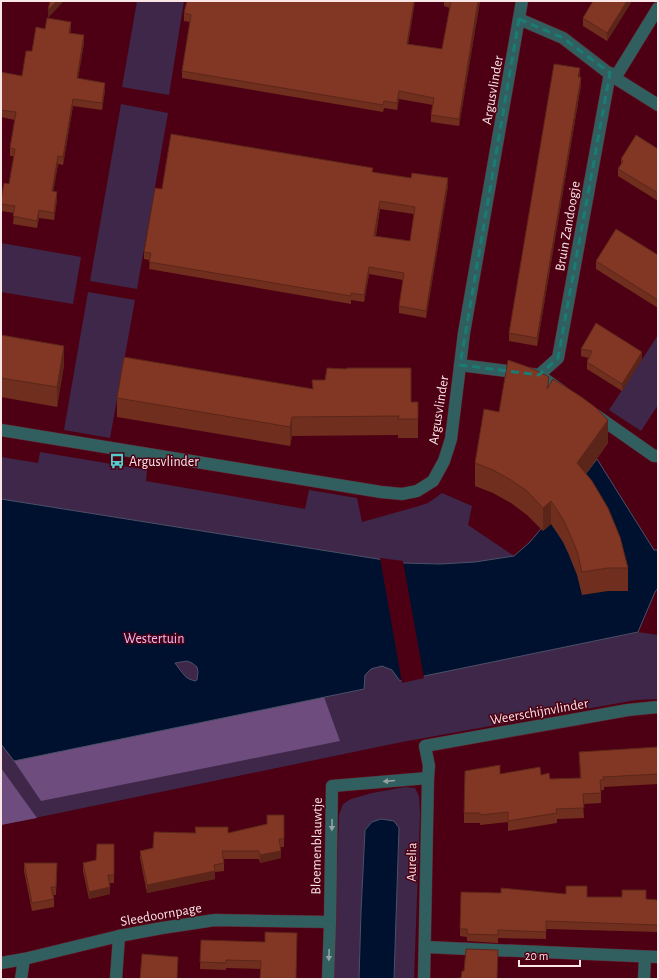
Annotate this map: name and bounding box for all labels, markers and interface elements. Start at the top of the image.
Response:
street label: Argusvlinder [480,54,506,126]
street label: Bruin Zandoogje [553,180,583,272]
street label: Argusvlinder [427,374,451,446]
bus stop icon: Argusvlinder [108,452,126,470]
place label: Argusvlinder [129,455,199,469]
park label: Westertuin [124,632,184,646]
street label: Weerschijnvlinder [489,696,590,728]
one-way arrow [383,778,395,785]
street label: Bloemenblauwtje [309,797,325,895]
one-way arrow [328,819,335,831]
street label: Aurelia [405,842,419,882]
street label: Sleedoornpage [119,901,203,929]
scale bar [519,942,580,968]
one-way arrow [325,949,332,961]
text: 20 m [525,950,548,962]

